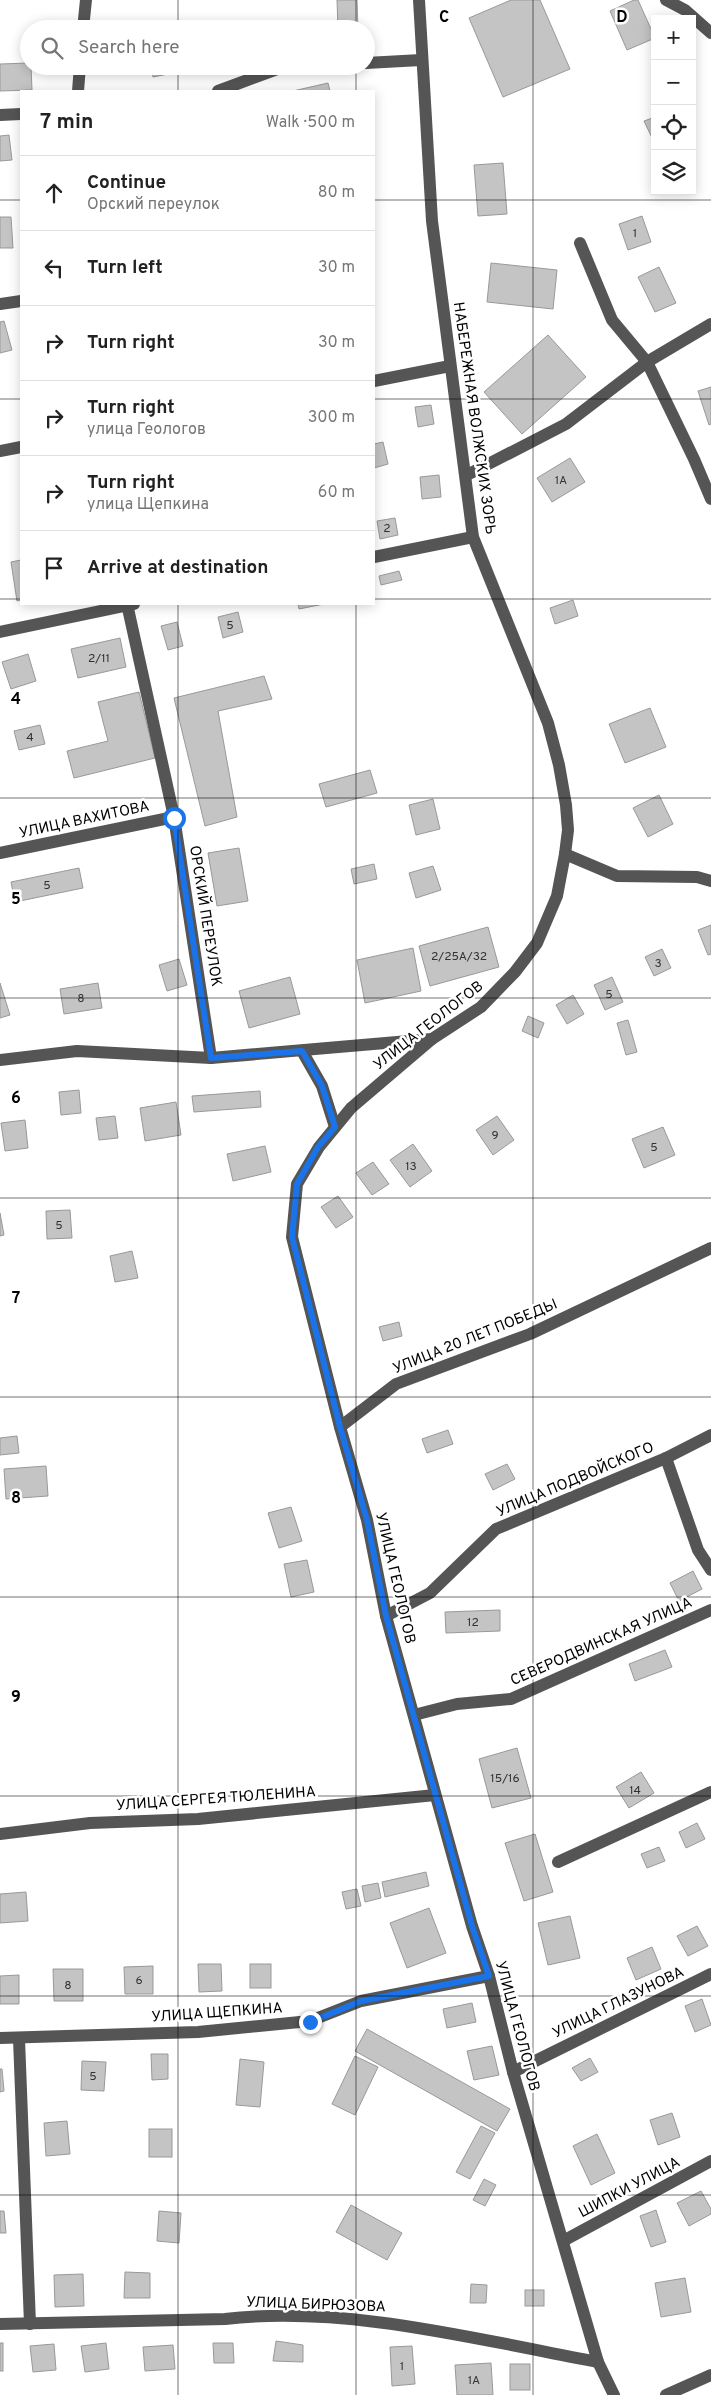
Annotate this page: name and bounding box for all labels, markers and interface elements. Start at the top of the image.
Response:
text: C [439,8,449,28]
text: D [616,8,628,28]
map controls [651,15,696,195]
button: + [651,15,696,60]
search box [20,20,375,75]
icon: search [38,34,66,62]
text: Search here [78,36,180,60]
button: − [651,60,696,105]
button: locate [651,105,696,150]
text: 7 min [40,109,93,136]
text: Walk · 500 m [266,113,355,133]
button: layers [651,150,696,195]
text: Continue [87,171,166,195]
icon: ahead [40,179,68,207]
text: 80 m [318,183,355,203]
text: Орский переулок [87,195,220,215]
house number: 1 [633,226,637,242]
icon: left [40,254,68,282]
text: Turn left [87,256,163,280]
text: 30 m [318,258,355,278]
street label: НАБЕРЕЖНАЯ ВОЛЖСКИХ ЗОРЬ [448,301,499,536]
icon: right [40,329,68,357]
text: Turn right [87,331,175,355]
text: 30 m [318,333,355,353]
text: Turn right [87,396,175,420]
icon: right [40,404,68,432]
text: 300 m [308,408,355,428]
text: улица Геологов [87,420,206,440]
text: Turn right [87,471,175,495]
house number: 1А [555,473,567,489]
icon: right [40,479,68,507]
text: 60 m [318,483,355,503]
text: улица Щепкина [87,495,209,515]
house number: 2 [383,521,391,537]
icon: arrive [40,554,68,582]
text: Arrive at destination [87,556,268,580]
house number: 5 [226,618,234,634]
house number: 2/11 [88,651,110,667]
text: 4 [11,690,21,710]
house number: 4 [26,730,34,746]
street label: УЛИЦА ВАХИТОВА [17,797,151,844]
route start [163,807,186,830]
street label: ОРСКИЙ ПЕРЕУЛОК [184,844,227,988]
house number: 5 [43,878,51,894]
text: 5 [11,890,21,910]
house number: 2/25А/32 [431,949,487,965]
house number: 3 [654,956,662,972]
street label: УЛИЦА ГЕОЛОГОВ [370,977,488,1075]
house number: 5 [605,987,613,1003]
house number: 8 [77,991,85,1007]
text: 6 [11,1089,21,1109]
house number: 9 [491,1128,499,1144]
house number: 5 [650,1140,658,1156]
house number: 13 [405,1159,417,1175]
house number: 5 [55,1218,63,1234]
text: 7 [12,1289,20,1309]
street label: УЛИЦА 20 ЛЕТ ПОБЕДЫ [390,1296,561,1379]
street label: УЛИЦА ПОДВОЙСКОГО [493,1437,657,1522]
text: 8 [11,1489,21,1509]
street label: УЛИЦА ГЕОЛОГОВ [370,1511,419,1646]
street label: СЕВЕРОДВИНСКАЯ УЛИЦА [508,1594,695,1691]
house number: 12 [467,1615,479,1631]
text: 9 [11,1688,21,1708]
house number: 15/16 [490,1771,520,1787]
street label: УЛИЦА СЕРГЕЯ ТЮЛЕНИНА [116,1783,317,1816]
house number: 14 [629,1783,641,1799]
street label: УЛИЦА ГЕОЛОГОВ [490,1959,543,2094]
street label: УЛИЦА ГЛАЗУНОВА [550,1963,688,2043]
house number: 6 [135,1973,143,1989]
house number: 8 [64,1978,72,1994]
street label: УЛИЦА ЩЕПКИНА [151,1999,283,2028]
route end [299,2011,322,2034]
house number: 5 [89,2069,97,2085]
street label: ШИПКИ УЛИЦА [576,2154,684,2223]
street label: УЛИЦА БИРЮЗОВА [246,2294,386,2317]
house number: 1 [400,2359,404,2375]
house number: 1А [468,2373,480,2389]

